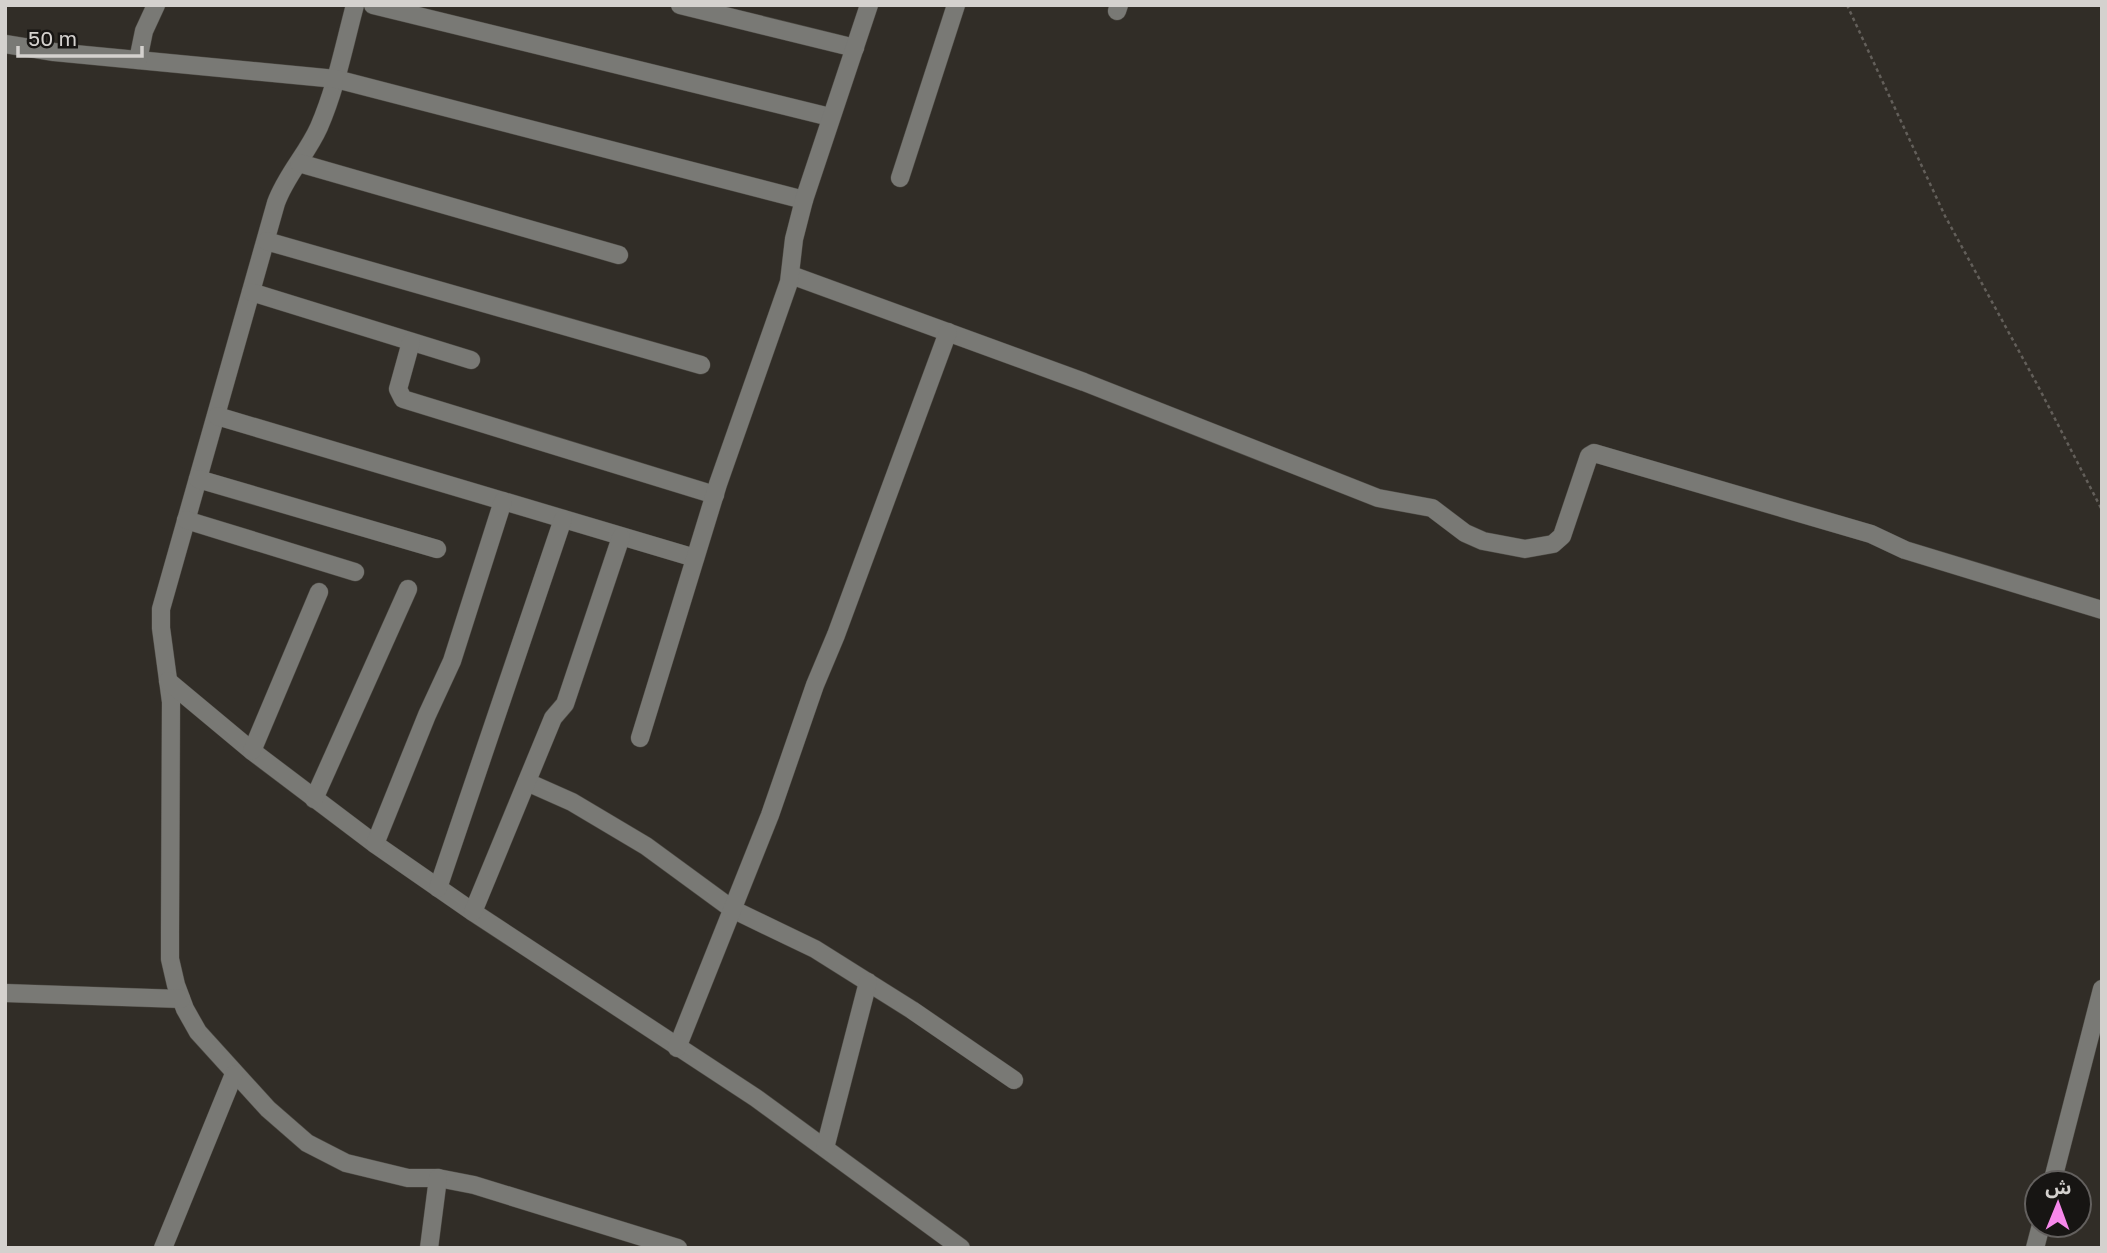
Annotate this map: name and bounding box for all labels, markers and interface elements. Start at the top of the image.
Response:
scale bar [18,14,142,58]
text: 50 m [28,25,77,51]
north arrow [2023,1169,2093,1239]
text: ش [2045,1175,2072,1198]

